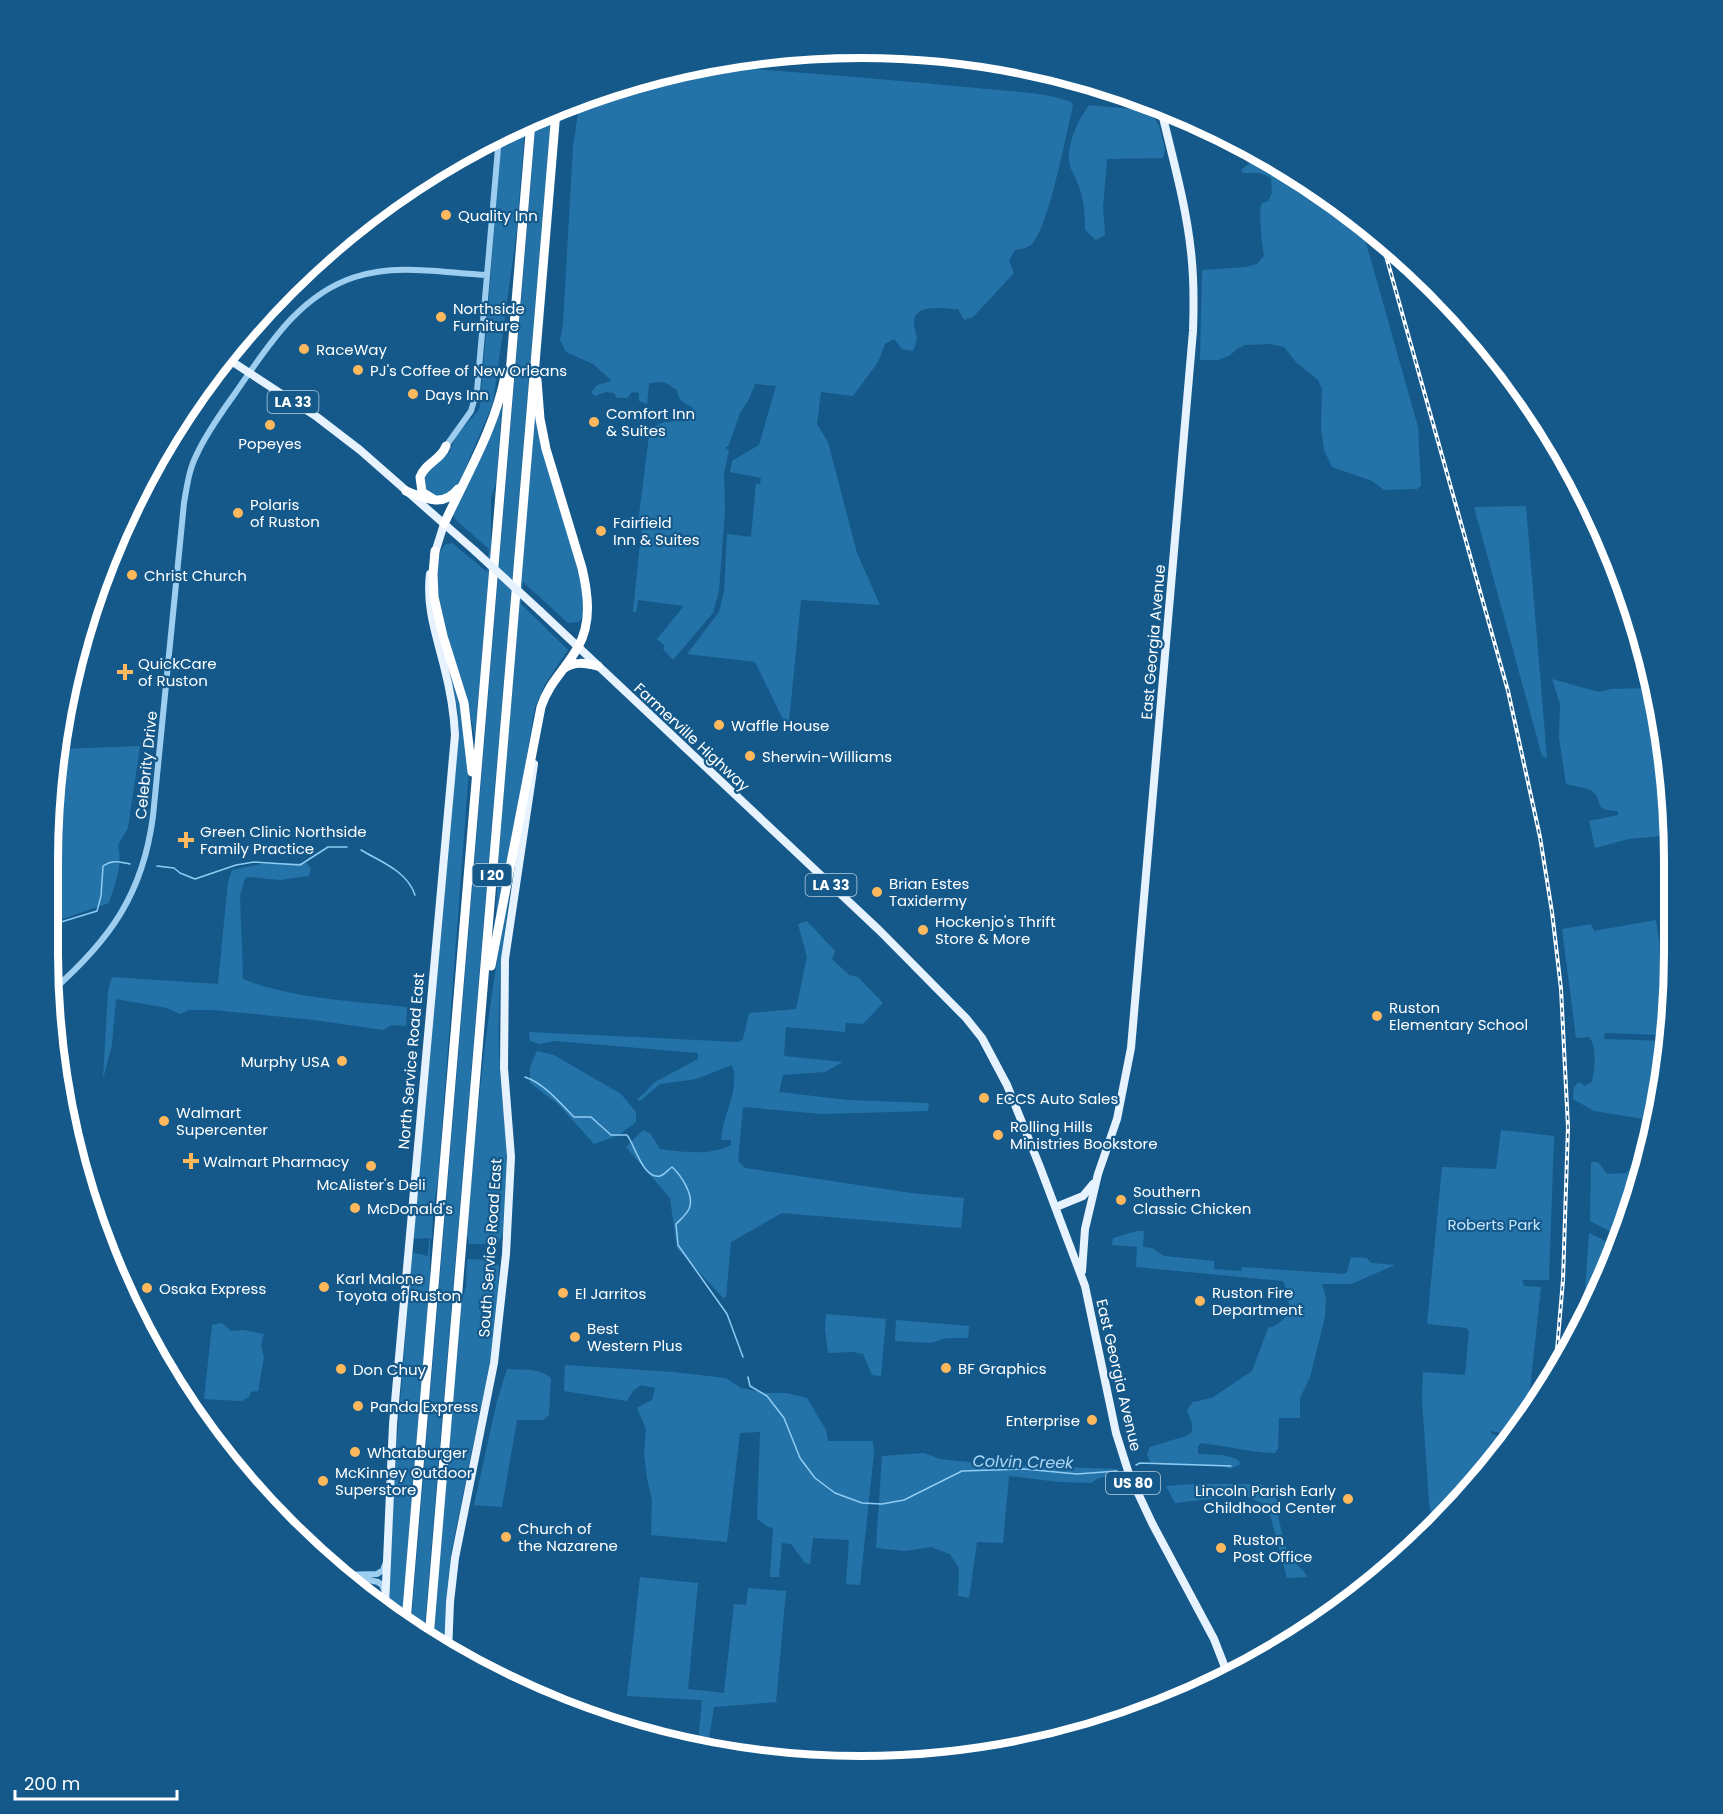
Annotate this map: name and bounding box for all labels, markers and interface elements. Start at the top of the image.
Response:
place label: Quality Inn [458,205,538,226]
marker: Quality Inn [439,208,453,222]
place label: Northside Furniture [453,298,525,336]
marker: Northside Furniture [434,310,448,324]
place label: RaceWay [316,339,387,360]
marker: RaceWay [297,342,311,356]
place label: PJ's Coffee of New Orleans [370,360,567,381]
marker: PJ's Coffee of New Orleans [351,363,365,377]
place label: Days Inn [425,384,489,405]
marker: Days Inn [406,387,420,401]
road number: LA 33 [268,391,318,413]
place label: Comfort Inn & Suites [606,403,695,441]
marker: Comfort Inn & Suites [587,415,601,429]
marker: Popeyes [263,418,277,432]
place label: Popeyes [238,433,302,454]
place label: Polaris of Ruston [250,494,320,532]
marker: Polaris of Ruston [231,506,245,520]
place label: Fairfield Inn & Suites [613,512,700,550]
marker: Fairfield Inn & Suites [594,524,608,538]
street label: East Georgia Avenue [1136,564,1170,720]
place label: Christ Church [144,565,247,586]
marker: Christ Church [125,568,139,582]
place label: QuickCare of Ruston [138,653,217,691]
marker: QuickCare of Ruston [116,663,134,681]
street label: Farmerville Highway [630,678,755,797]
street label: Celebrity Drive [130,710,162,820]
place label: Waffle House [731,715,829,736]
marker: Waffle House [712,718,726,732]
place label: Sherwin-Williams [762,746,892,767]
marker: Sherwin-Williams [743,749,757,763]
place label: Green Clinic Northside Family Practice [200,821,367,859]
marker: Green Clinic Northside Family Practice [177,831,195,849]
road number: I 20 [472,864,512,886]
place label: Brian Estes Taxidermy [889,873,970,911]
road number: LA 33 [806,874,856,896]
marker: Brian Estes Taxidermy [870,885,884,899]
place label: Hockenjo's Thrift Store & More [935,911,1056,949]
marker: Hockenjo's Thrift Store & More [916,923,930,937]
street label: North Service Road East [393,972,429,1150]
place label: Ruston Elementary School [1389,997,1528,1035]
marker: Ruston Elementary School [1370,1009,1384,1023]
place label: Murphy USA [241,1051,330,1072]
marker: Murphy USA [335,1054,349,1068]
place label: ECCS Auto Sales [996,1088,1118,1109]
marker: ECCS Auto Sales [977,1091,991,1105]
place label: Walmart Supercenter [176,1102,268,1140]
marker: Walmart Supercenter [157,1114,171,1128]
place label: Rolling Hills Ministries Bookstore [1010,1116,1158,1154]
marker: Rolling Hills Ministries Bookstore [991,1128,1005,1142]
place label: Walmart Pharmacy [203,1151,350,1172]
marker: Walmart Pharmacy [184,1154,198,1168]
street label: South Service Road East [473,1158,507,1338]
marker: McAlister's Deli [364,1159,378,1173]
place label: McAlister's Deli [316,1174,426,1195]
place label: Southern Classic Chicken [1133,1181,1251,1219]
marker: Southern Classic Chicken [1114,1193,1128,1207]
place label: McDonald's [367,1198,453,1219]
marker: McDonald's [348,1201,362,1215]
park label: Roberts Park [1447,1214,1541,1235]
place label: Karl Malone Toyota of Ruston [336,1268,461,1306]
place label: Osaka Express [159,1278,266,1299]
marker: Karl Malone Toyota of Ruston [317,1280,331,1294]
marker: Osaka Express [140,1281,154,1295]
place label: Ruston Fire Department [1212,1282,1303,1320]
place label: El Jarritos [575,1283,646,1304]
marker: El Jarritos [556,1286,570,1300]
marker: Ruston Fire Department [1193,1294,1207,1308]
street label: East Georgia Avenue [1091,1297,1147,1453]
place label: Best Western Plus [587,1318,683,1356]
marker: Best Western Plus [568,1330,582,1344]
place label: BF Graphics [958,1358,1047,1379]
place label: Don Chuy [353,1359,427,1380]
marker: BF Graphics [939,1361,953,1375]
marker: Don Chuy [334,1362,348,1376]
place label: Panda Express [370,1396,478,1417]
marker: Panda Express [351,1399,365,1413]
place label: Enterprise [1006,1410,1080,1431]
marker: Enterprise [1085,1413,1099,1427]
place label: Whataburger [367,1442,468,1463]
marker: Whataburger [348,1445,362,1459]
water label: Colvin Creek [972,1450,1074,1474]
place label: McKinney Outdoor Superstore [335,1462,473,1500]
road number: US 80 [1106,1472,1160,1494]
marker: McKinney Outdoor Superstore [316,1474,330,1488]
place label: Lincoln Parish Early Childhood Center [1195,1480,1337,1518]
marker: Lincoln Parish Early Childhood Center [1341,1492,1355,1506]
place label: Church of the Nazarene [518,1518,618,1556]
place label: Ruston Post Office [1233,1529,1312,1567]
marker: Church of the Nazarene [499,1530,513,1544]
marker: Ruston Post Office [1214,1541,1228,1555]
scale bar [15,1763,177,1801]
text: 200 m [24,1771,80,1796]

